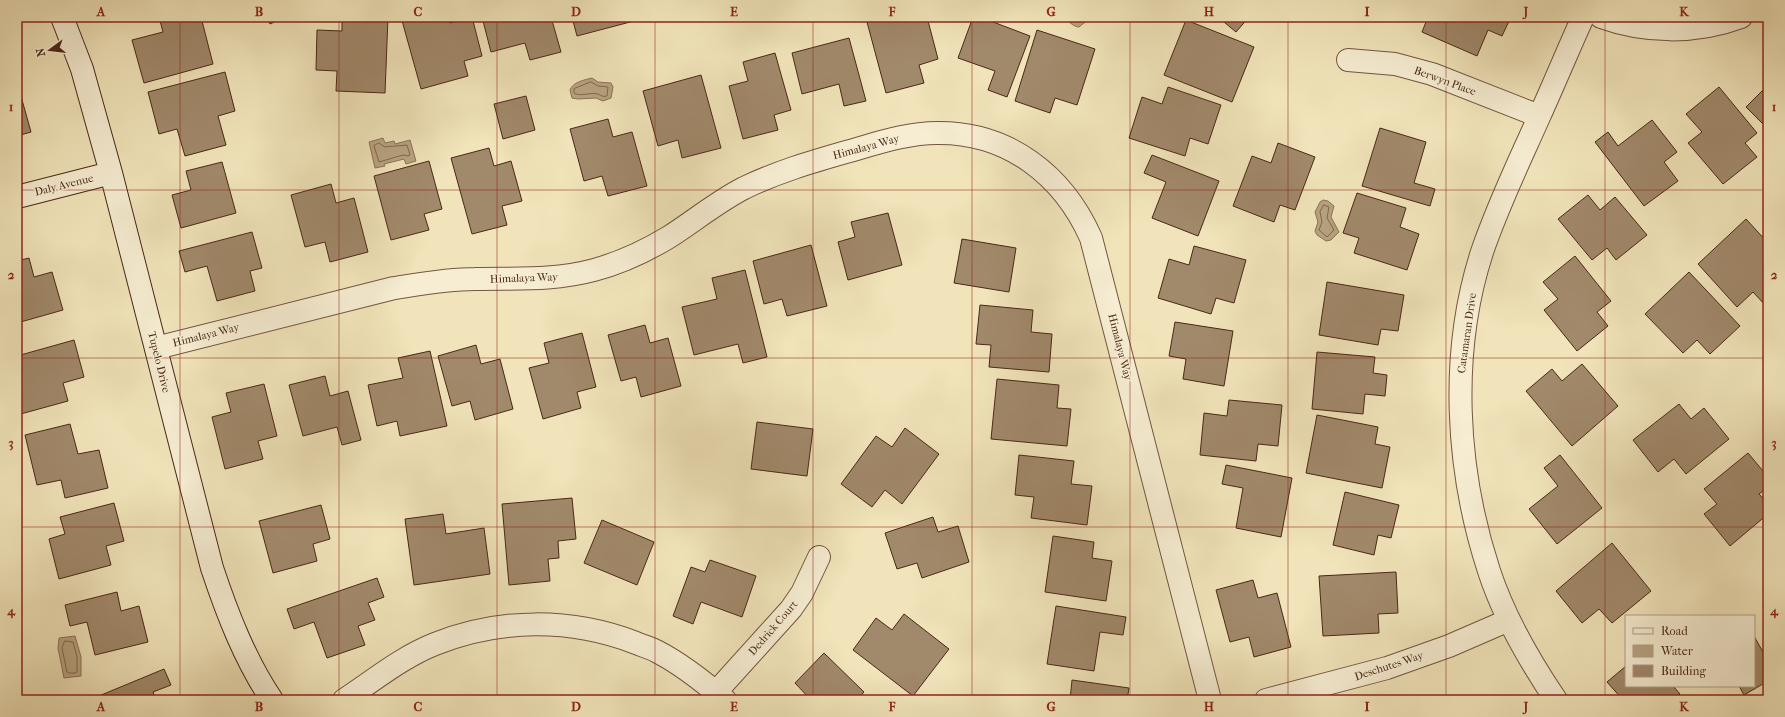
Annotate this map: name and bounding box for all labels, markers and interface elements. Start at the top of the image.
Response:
text: A [96,4,106,19]
text: B [255,4,264,19]
text: C [414,4,423,19]
text: D [571,4,581,19]
text: E [730,4,738,19]
text: F [888,4,896,19]
text: G [1046,4,1056,19]
text: H [1204,4,1215,19]
text: I [1364,4,1370,19]
text: J [1522,4,1529,20]
text: K [1679,4,1690,19]
north arrow [30,30,70,70]
text: N [33,46,48,58]
street label: Berwyn Place [1412,64,1478,98]
text: 1 [9,99,14,114]
text: 1 [1772,99,1777,114]
street label: Himalaya Way [831,132,902,162]
street label: Daly Avenue [33,171,95,199]
text: 2 [8,267,15,282]
text: 2 [1771,267,1778,282]
street label: Himalaya Way [490,270,559,286]
street label: Catamaran Drive [1455,291,1479,374]
street label: Himalaya Way [1105,312,1135,383]
street label: Himalaya Way [171,320,242,350]
street label: Tupelo Drive [145,330,173,394]
text: 3 [8,435,14,451]
text: 3 [1771,435,1777,451]
street label: Dedrick Court [746,598,800,658]
text: 4 [6,603,16,619]
text: 4 [1769,603,1779,619]
legend [1625,615,1755,687]
text: Road [1661,624,1688,638]
text: Water [1660,644,1694,658]
street label: Deschutes Way [1353,648,1426,683]
text: Building [1661,664,1706,678]
text: A [96,699,106,714]
text: B [255,699,264,714]
text: C [414,699,423,714]
text: D [571,699,581,714]
text: E [730,699,738,714]
text: F [888,699,896,714]
text: G [1046,699,1056,714]
text: H [1204,699,1215,714]
text: I [1364,699,1370,714]
text: J [1522,699,1529,715]
text: K [1679,699,1690,714]

